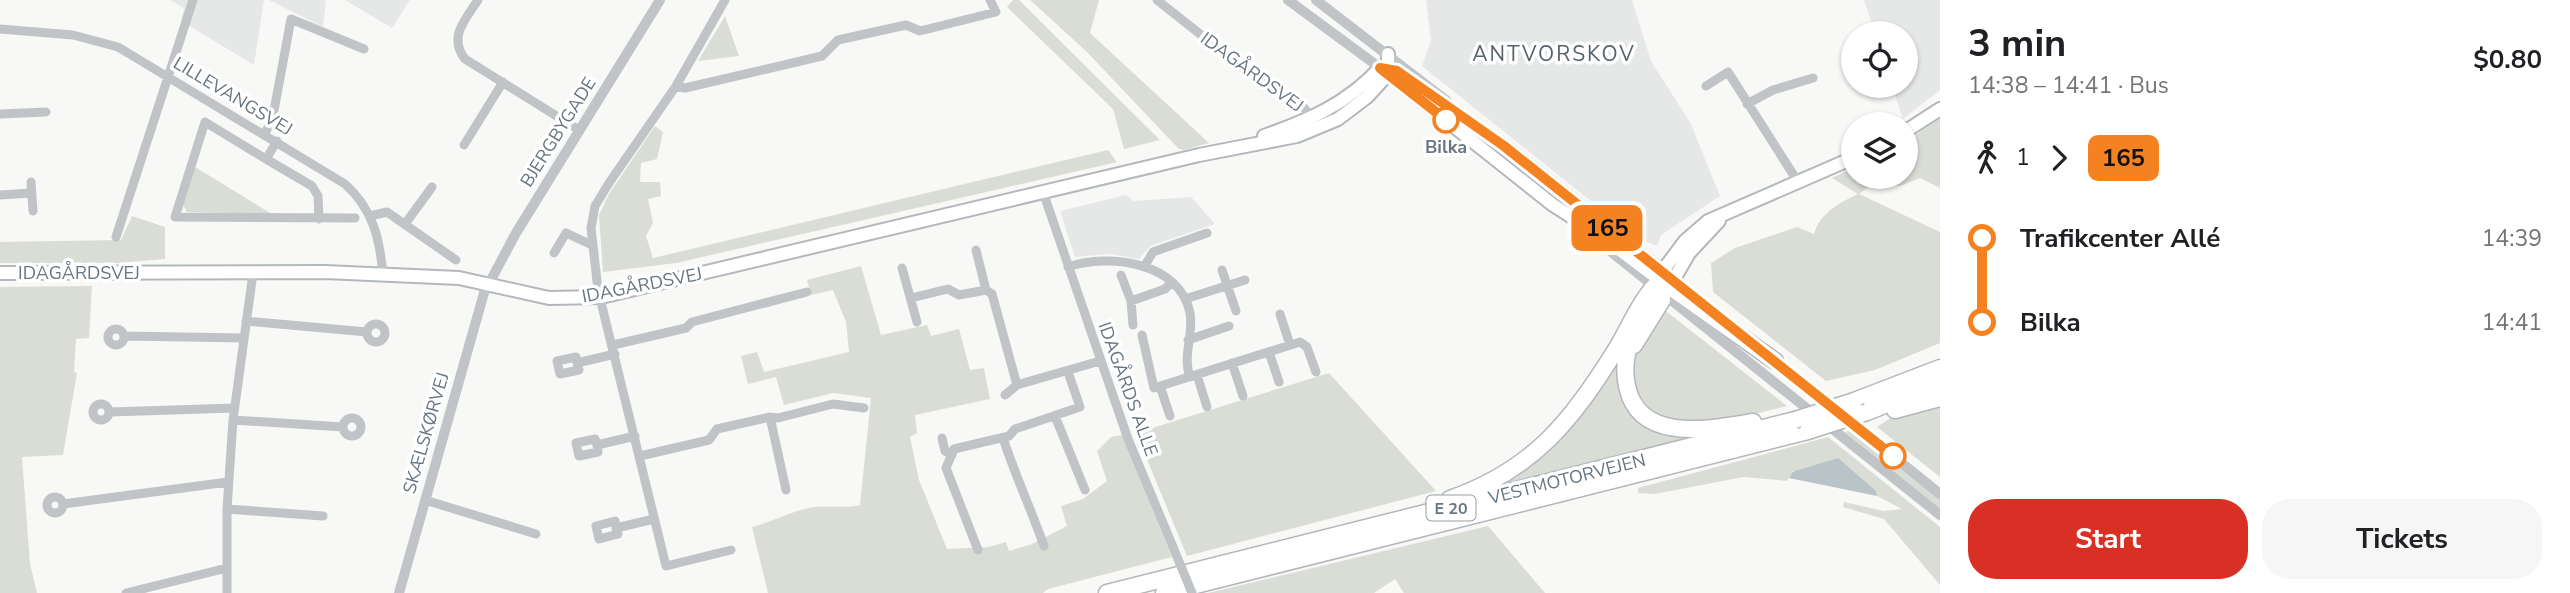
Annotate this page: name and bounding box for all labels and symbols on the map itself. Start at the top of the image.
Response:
street label: IDAGÅRDSVEJ [1196,26,1308,118]
district label: ANTVORSKOV [1472,40,1636,68]
street label: LILLEVANGSVEJ [169,51,297,141]
street label: BJERGBYGADE [515,73,601,191]
marker: Bilka [1433,107,1459,133]
place label: Bilka [1425,135,1467,159]
line badge: 165 [1567,205,1647,251]
street label: IDAGÅRDSVEJ [18,261,140,285]
street label: IDAGÅRDSVEJ [580,262,704,308]
street label: IDAGÅRDS ALLE [1093,319,1163,459]
street label: SKÆLSKØRVEJ [397,370,455,496]
unlabelled marker [1880,443,1906,469]
street label: VESTMOTORVEJEN [1485,448,1648,510]
road number: E 20 [1426,495,1476,520]

